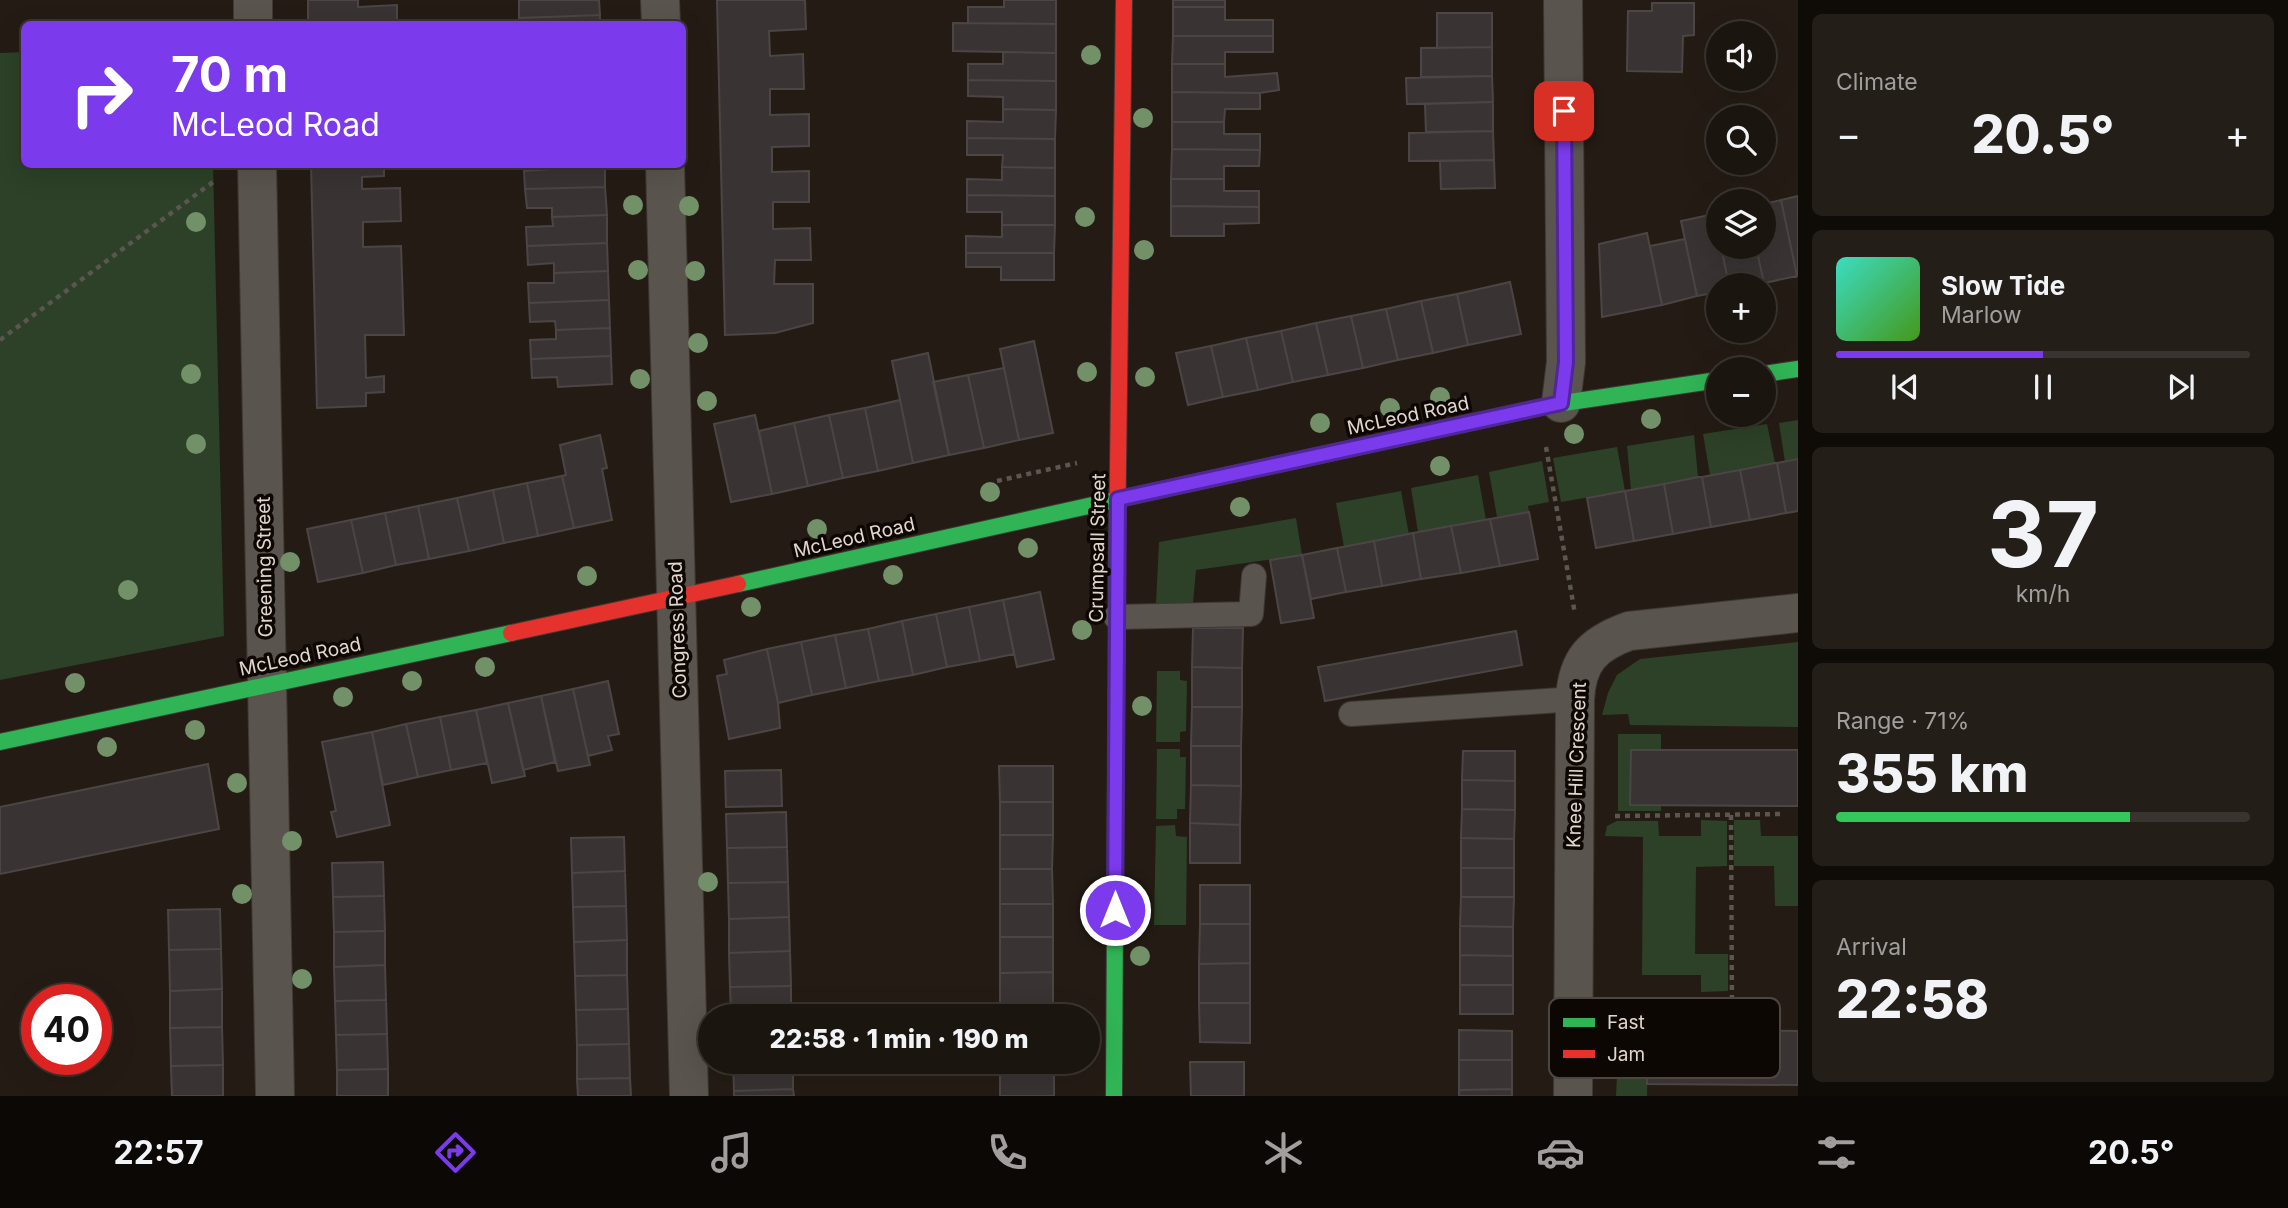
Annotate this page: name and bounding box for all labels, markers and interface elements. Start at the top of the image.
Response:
map controls [1706,21,1776,427]
button: sound [1706,21,1776,91]
text: 70 m [171,45,288,104]
icon: right [56,49,147,140]
text: Climate [1836,68,1918,96]
pin [1534,81,1594,141]
icon: arrive [1545,92,1583,130]
text: 20.5° [1971,103,2115,166]
text: McLeod Road [171,105,380,144]
button: search [1706,105,1776,175]
text: − [1836,111,1861,157]
text: + [2225,111,2250,157]
button: layers [1706,189,1776,259]
text: Slow Tide [1941,270,2065,301]
button: + [1706,273,1776,343]
text: Marlow [1941,301,2021,329]
button: − [1706,357,1776,427]
icon: previous [1886,368,1924,406]
icon: pause [2024,368,2062,406]
icon: next [2162,368,2200,406]
street label: McLeod Road [1345,391,1471,440]
street label: Crumpsall Street [1085,473,1110,623]
text: 37 [1987,479,2099,589]
street label: Greening Street [252,496,277,638]
street label: McLeod Road [791,512,917,563]
street label: Congress Road [664,561,691,699]
text: km/h [2016,580,2070,608]
street label: McLeod Road [237,632,363,681]
street label: Knee Hill Crescent [1562,682,1591,848]
text: Range · 71% [1836,707,1969,735]
text: 355 km [1836,742,2028,805]
position arrow [1078,873,1152,947]
text: Arrival [1836,933,1907,961]
text: 22:58 [1836,968,1989,1031]
speed limit sign: 40 [21,984,112,1075]
legend [1549,998,1780,1078]
text: Fast [1607,1011,1645,1034]
text: 22:58 · 1 min · 190 m [769,1023,1029,1054]
text: Jam [1607,1043,1645,1066]
icon: directions [431,1128,480,1177]
icon: music [707,1128,756,1177]
icon: phone [983,1128,1032,1177]
icon: climate [1259,1128,1308,1177]
icon: car [1536,1128,1585,1177]
icon: filters [1812,1128,1861,1177]
text: 22:57 [114,1133,204,1172]
text: 20.5° [2088,1133,2174,1172]

